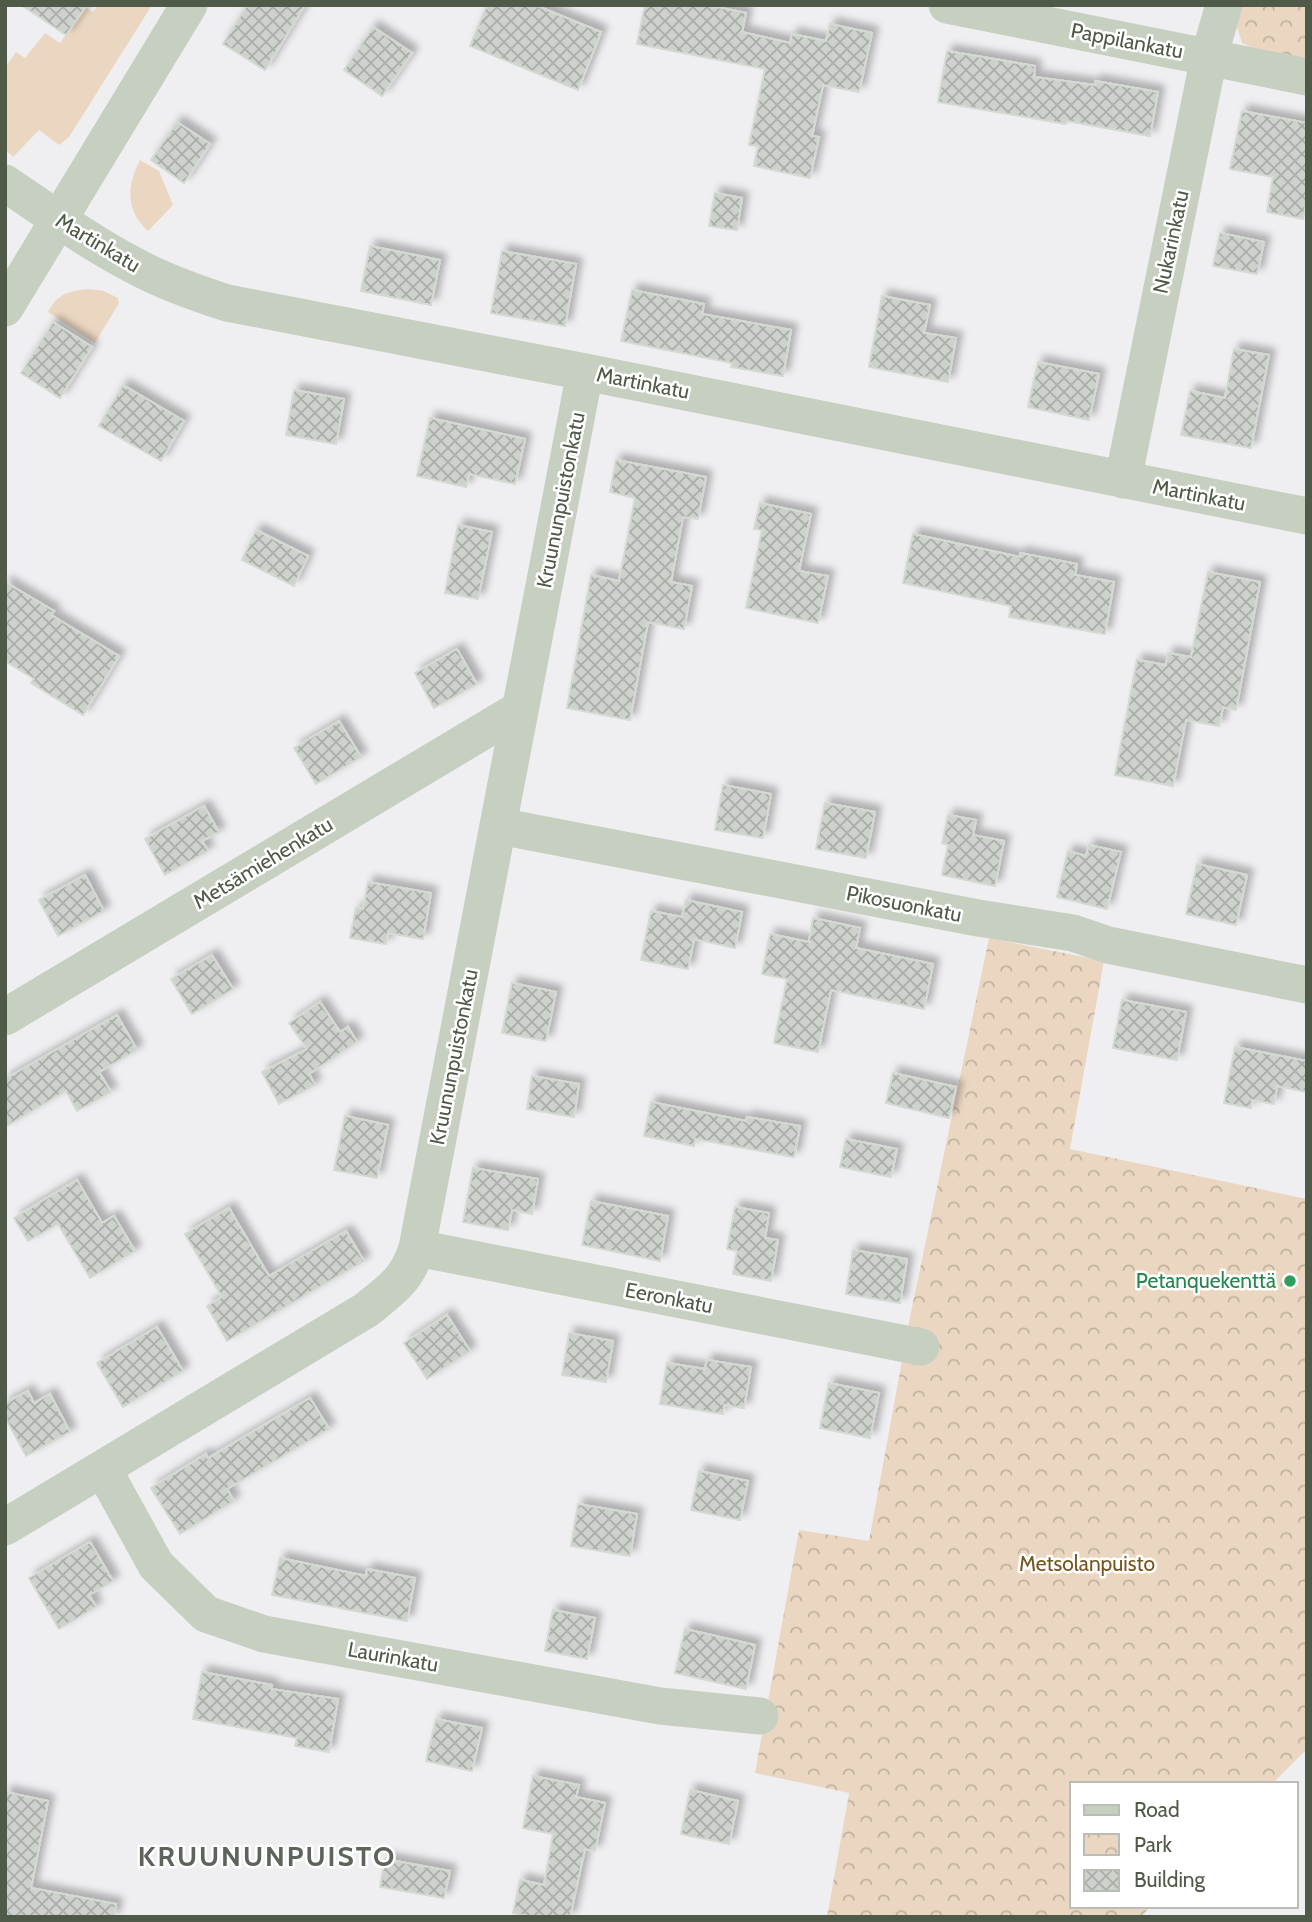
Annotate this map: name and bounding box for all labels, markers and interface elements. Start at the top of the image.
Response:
street label: Pappilankatu [1069,17,1185,64]
street label: Nukarinkatu [1147,188,1194,296]
street label: Martinkatu [51,208,145,278]
street label: Martinkatu [594,361,692,404]
street label: Kruununpuistonkatu [531,410,590,590]
street label: Martinkatu [1150,473,1248,516]
street label: Metsämiehenkatu [189,811,337,914]
street label: Pikosuonkatu [844,880,964,927]
street label: Kruununpuistonkatu [424,967,483,1147]
place label: Petanquekenttä [1136,1268,1276,1293]
marker: Petanquekenttä [1282,1273,1298,1289]
street label: Eeronkatu [623,1277,715,1318]
park label: Metsolanpuisto [1019,1551,1155,1576]
street label: Laurinkatu [346,1636,440,1677]
legend [1070,1782,1298,1908]
text: Road [1134,1797,1180,1822]
text: Park [1134,1832,1172,1857]
district label: KRUUNUNPUISTO [138,1839,396,1873]
text: Building [1134,1867,1206,1892]

